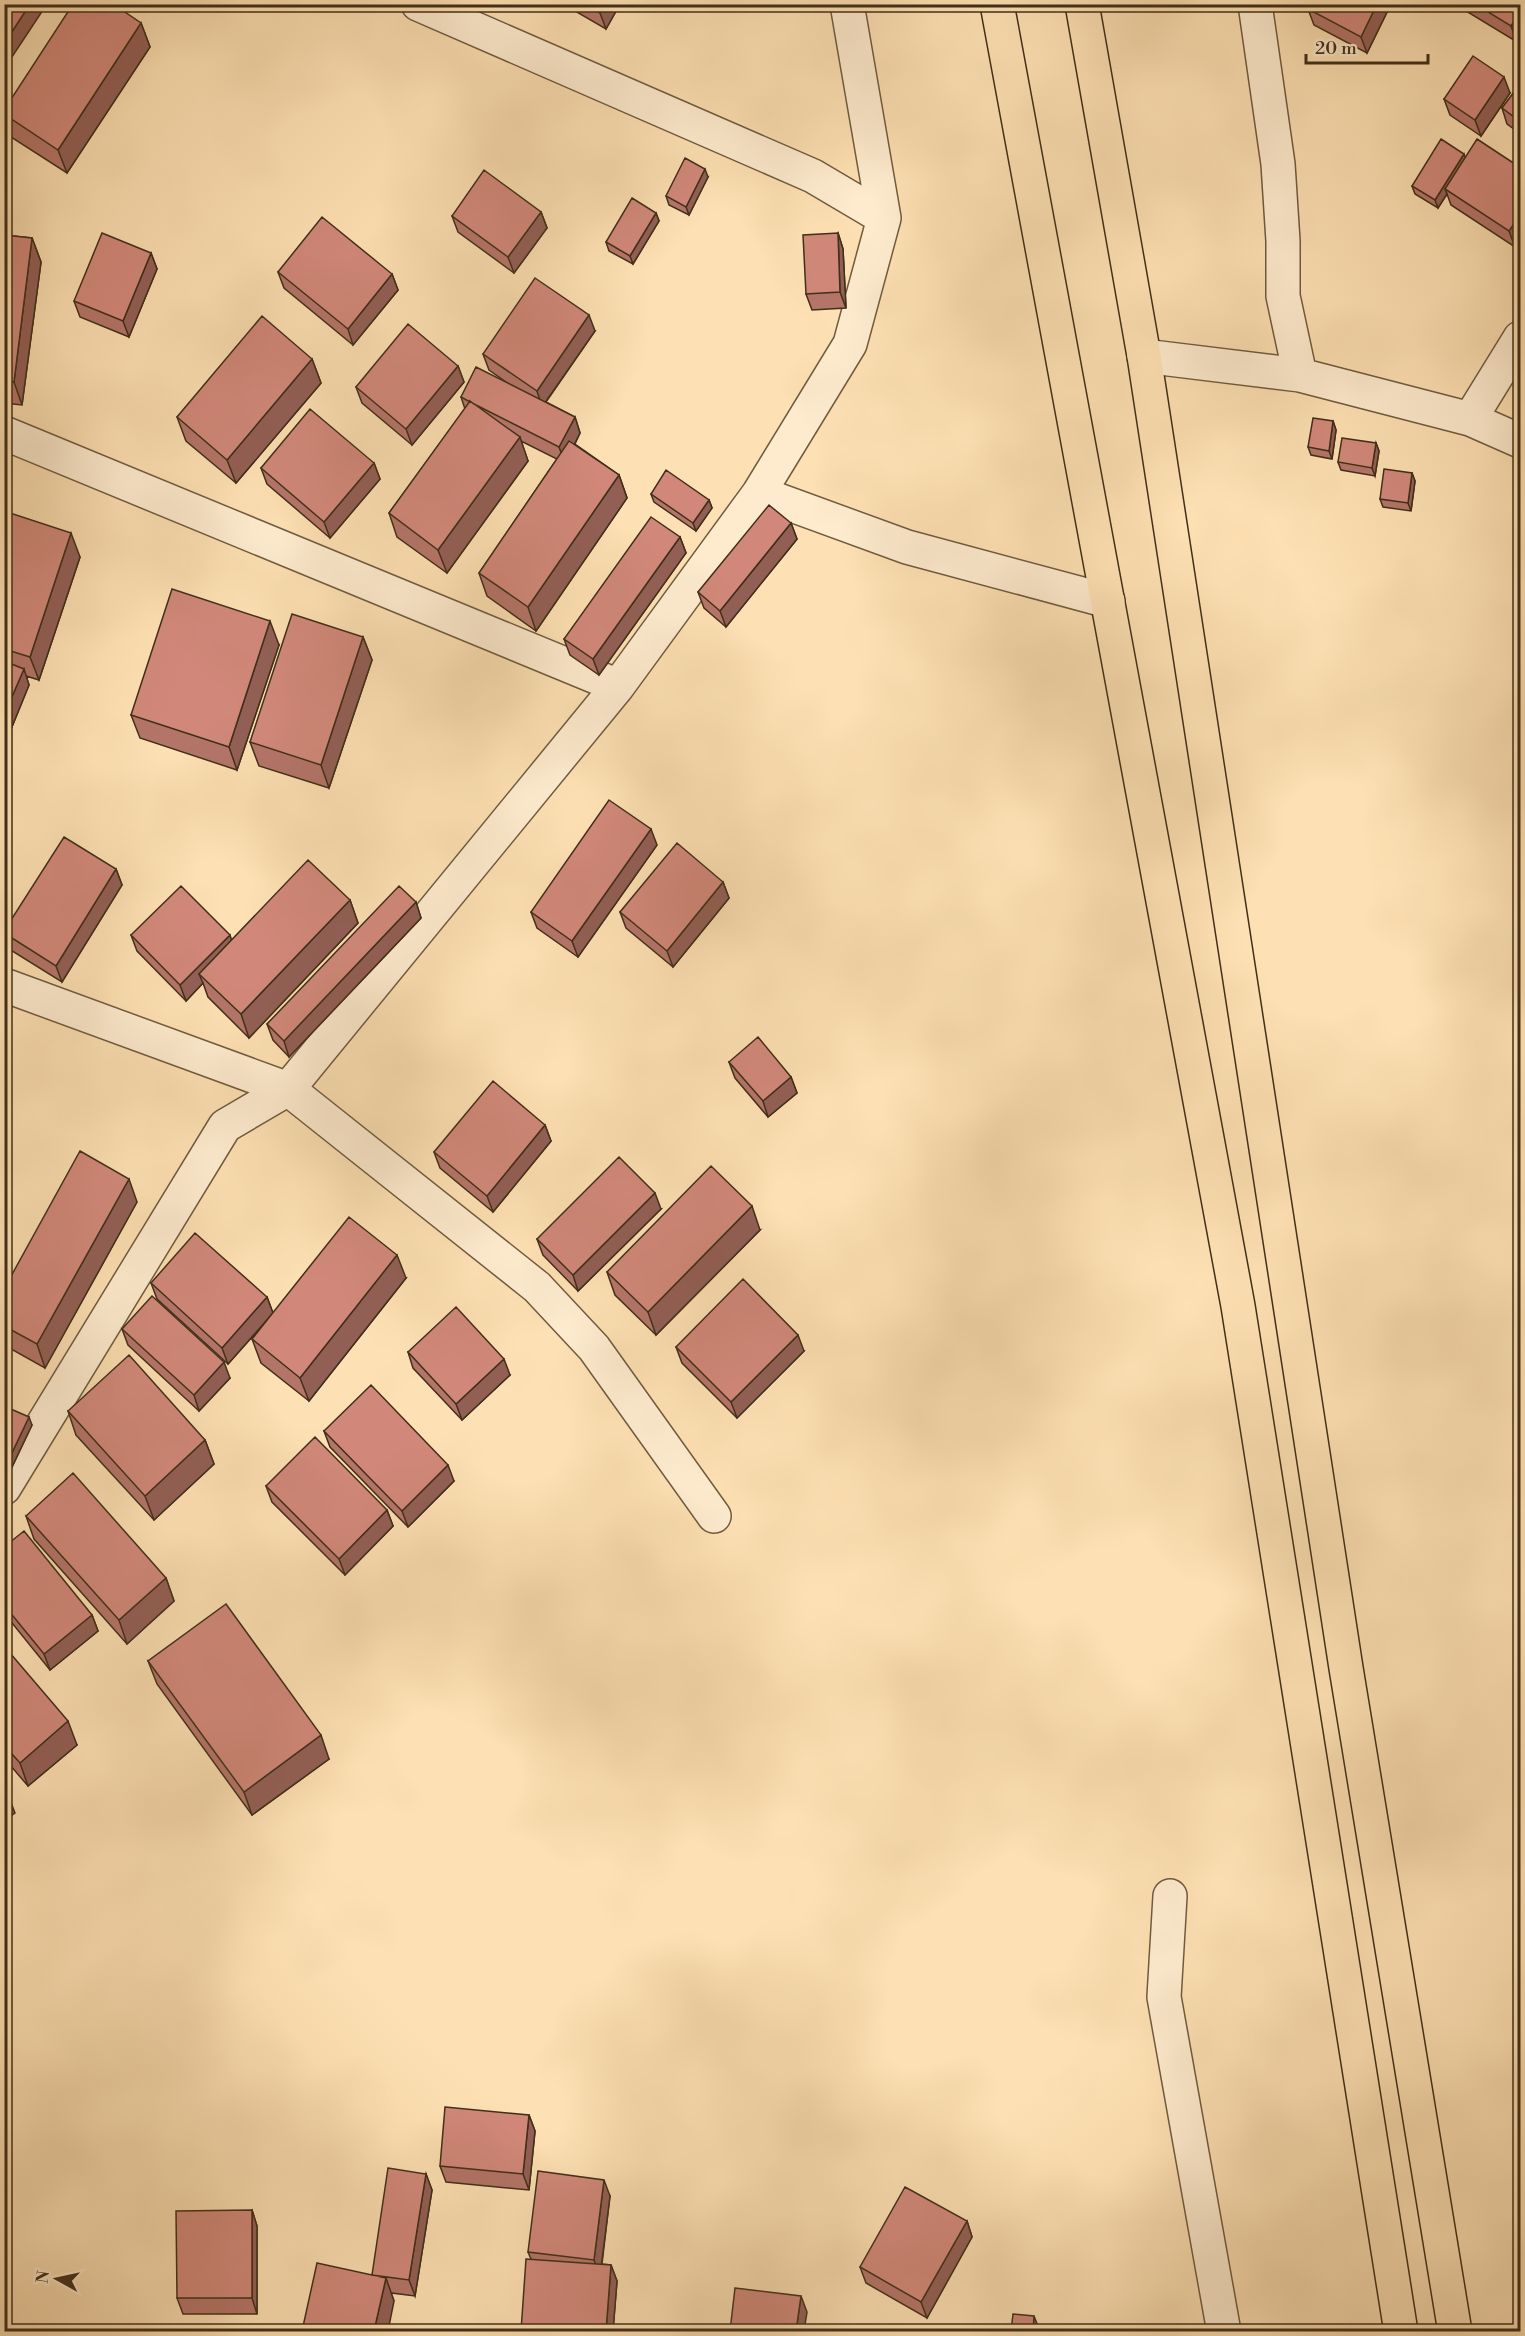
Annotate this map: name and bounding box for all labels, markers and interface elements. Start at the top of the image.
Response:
scale bar [1306,27,1428,65]
text: 20 m [1315,37,1357,60]
north arrow [27,2249,87,2309]
text: N [32,2269,54,2285]

